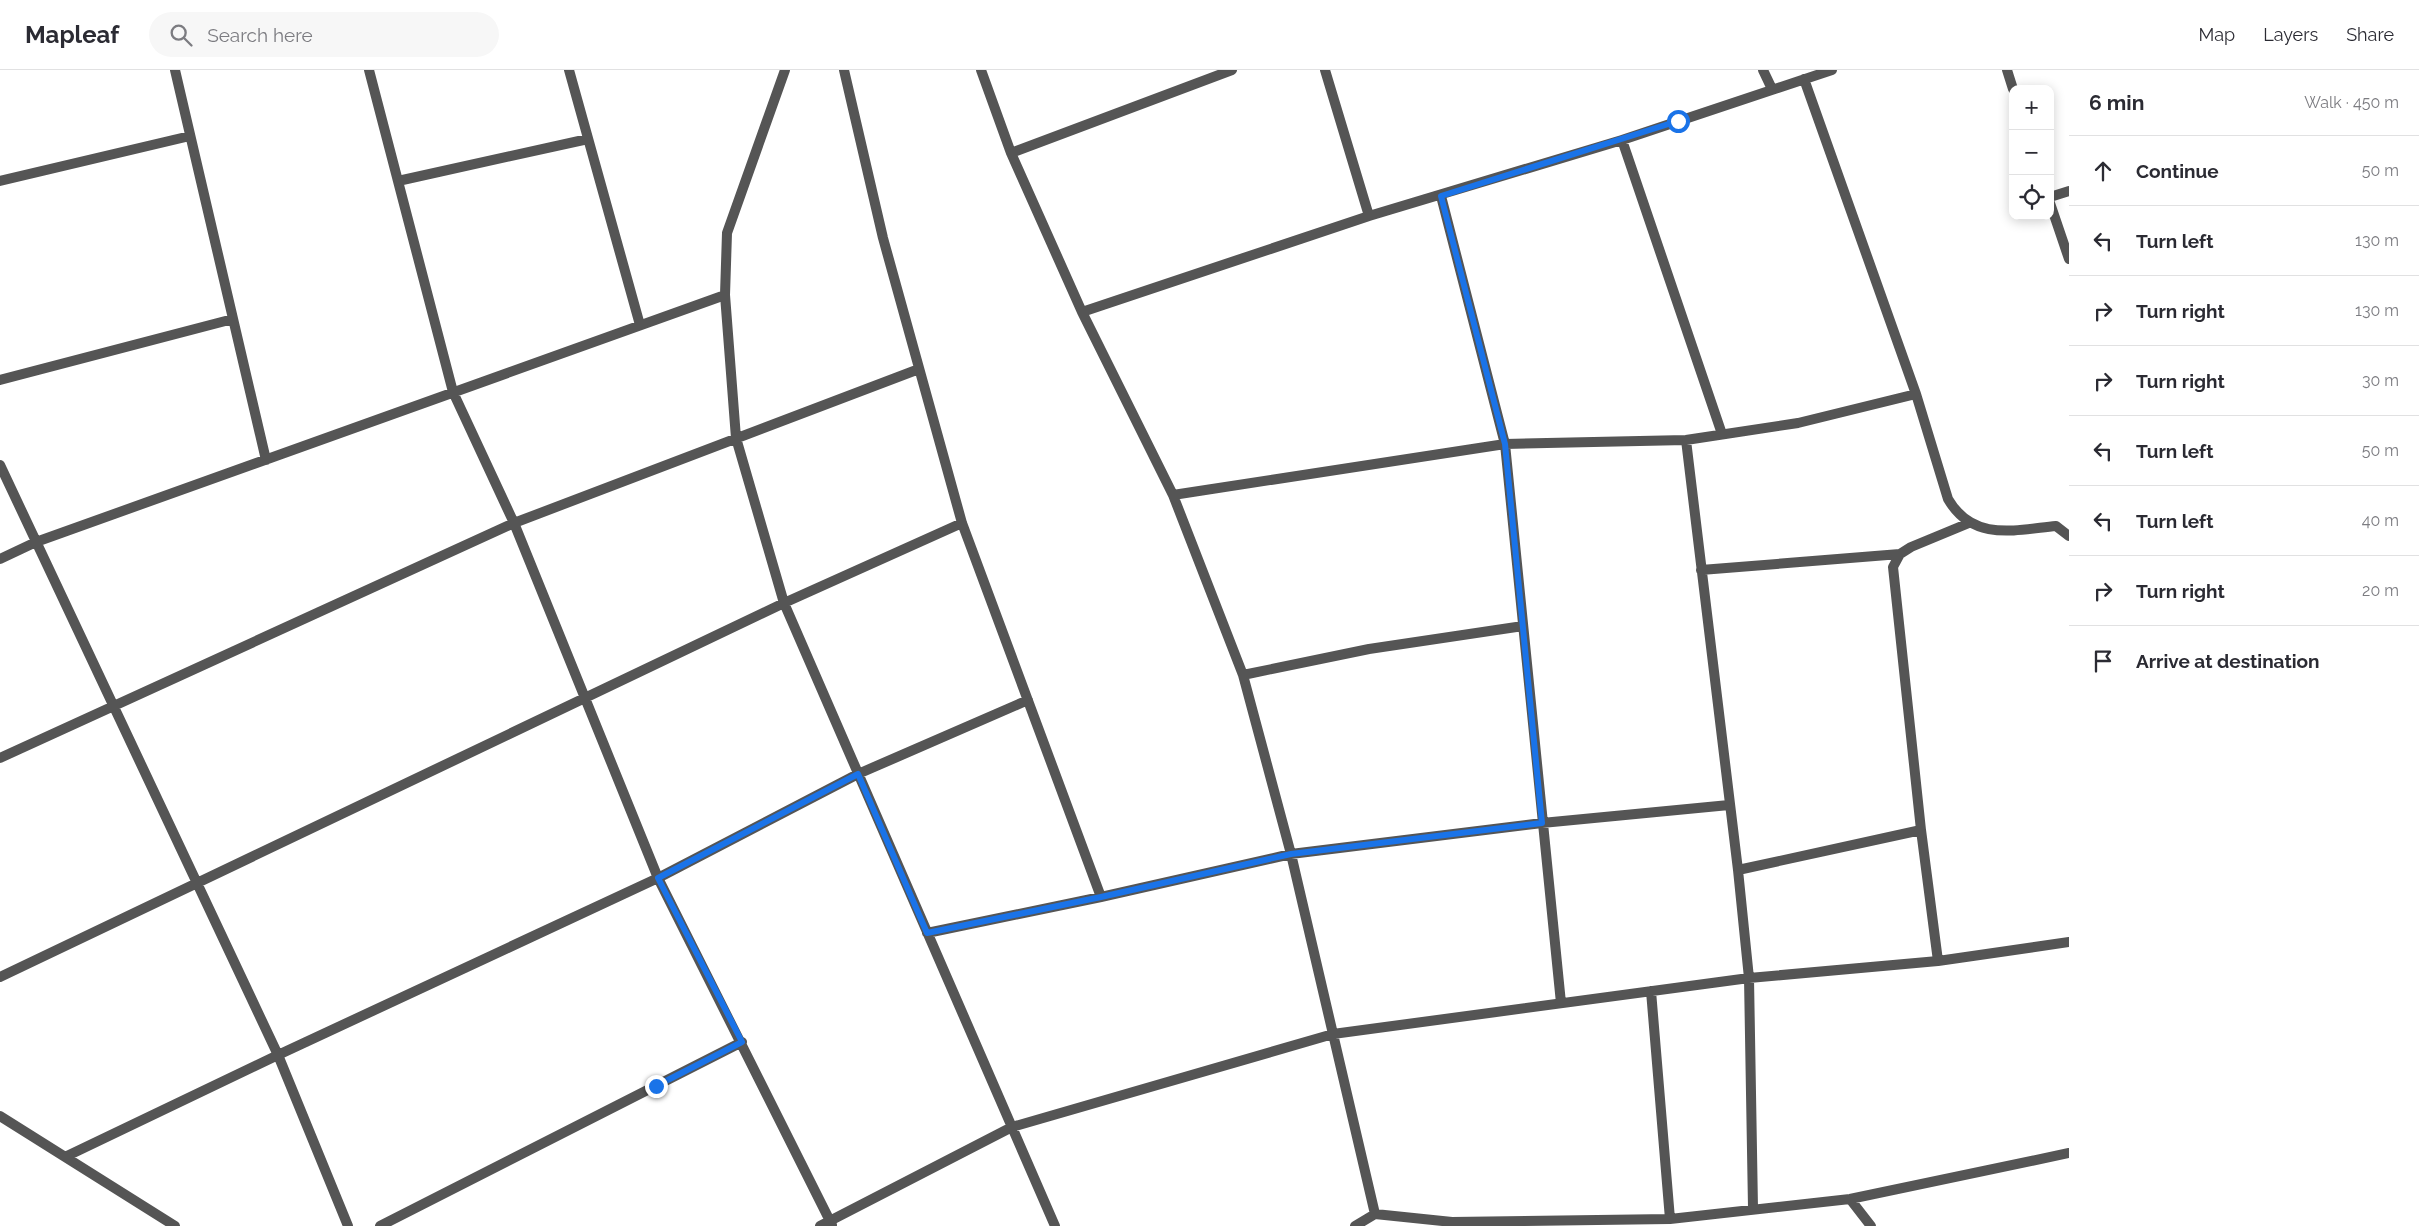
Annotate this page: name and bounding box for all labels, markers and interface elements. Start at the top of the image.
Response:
search box [149,12,499,57]
text: Mapleaf [25,20,119,49]
icon: search [167,21,195,49]
text: Search here [207,24,313,46]
text: Map [2199,24,2235,45]
text: Layers [2263,24,2318,45]
text: Share [2346,24,2394,45]
map controls [2009,85,2054,220]
button: + [2009,85,2054,130]
text: 6 min [2089,90,2144,115]
text: Walk · 450 m [2304,93,2399,112]
route start [1667,110,1690,133]
button: − [2009,130,2054,175]
icon: ahead [2089,157,2117,185]
text: Continue [2136,160,2219,182]
text: 50 m [2362,161,2399,180]
button: locate [2009,175,2054,220]
icon: left [2089,227,2117,255]
text: Turn left [2136,230,2213,252]
text: 130 m [2355,231,2399,250]
icon: right [2089,297,2117,325]
text: Turn right [2136,300,2225,322]
text: 130 m [2355,301,2399,320]
icon: right [2089,367,2117,395]
text: Turn right [2136,370,2225,392]
text: 30 m [2362,371,2399,390]
icon: left [2089,437,2117,465]
text: Turn left [2136,440,2213,462]
text: 50 m [2362,441,2399,460]
icon: left [2089,507,2117,535]
text: Turn left [2136,510,2213,532]
text: 40 m [2362,511,2399,530]
icon: right [2089,577,2117,605]
text: Turn right [2136,580,2225,602]
text: 20 m [2362,581,2399,600]
icon: arrive [2089,647,2117,675]
text: Arrive at destination [2136,650,2320,672]
route end [645,1075,668,1098]

